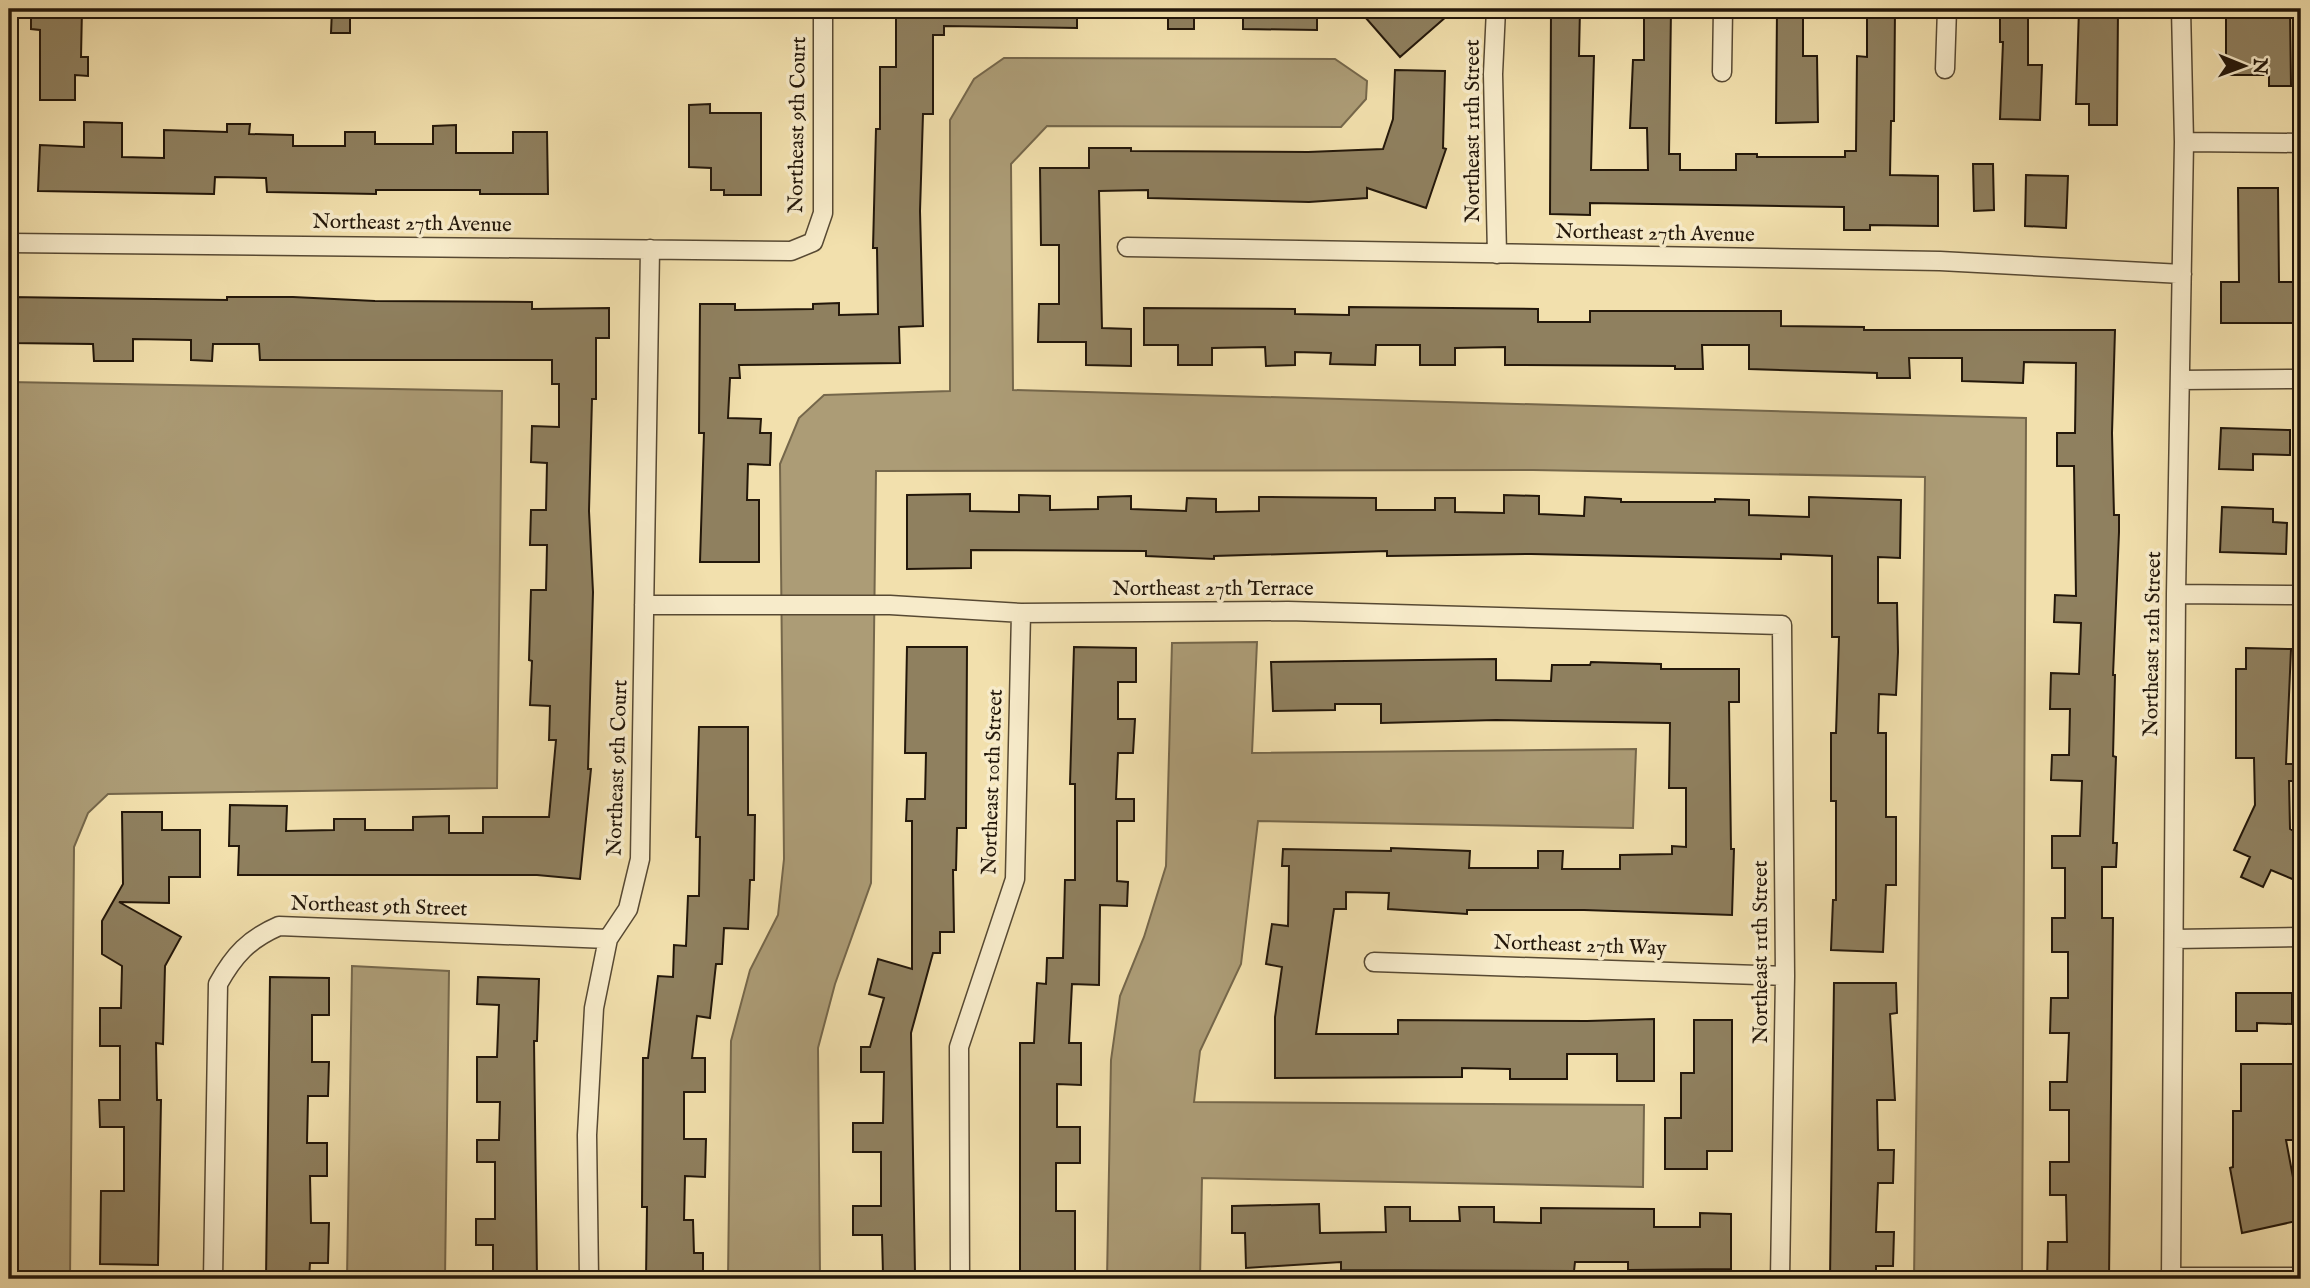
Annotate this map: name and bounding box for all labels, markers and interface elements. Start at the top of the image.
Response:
north arrow [2208,32,2278,102]
street label: Northeast 9th Court [783,36,813,214]
street label: Northeast 11th Street [1460,39,1487,223]
text: N [2247,57,2271,75]
street label: Northeast 27th Avenue [312,209,512,239]
street label: Northeast 27th Avenue [1555,219,1755,249]
street label: Northeast 12th Street [2138,551,2168,737]
street label: Northeast 27th Terrace [1112,576,1314,603]
street label: Northeast 9th Court [601,679,635,857]
street label: Northeast 10th Street [976,689,1010,875]
street label: Northeast 11th Street [1748,860,1775,1044]
street label: Northeast 9th Street [290,890,468,924]
street label: Northeast 27th Way [1493,929,1668,963]

